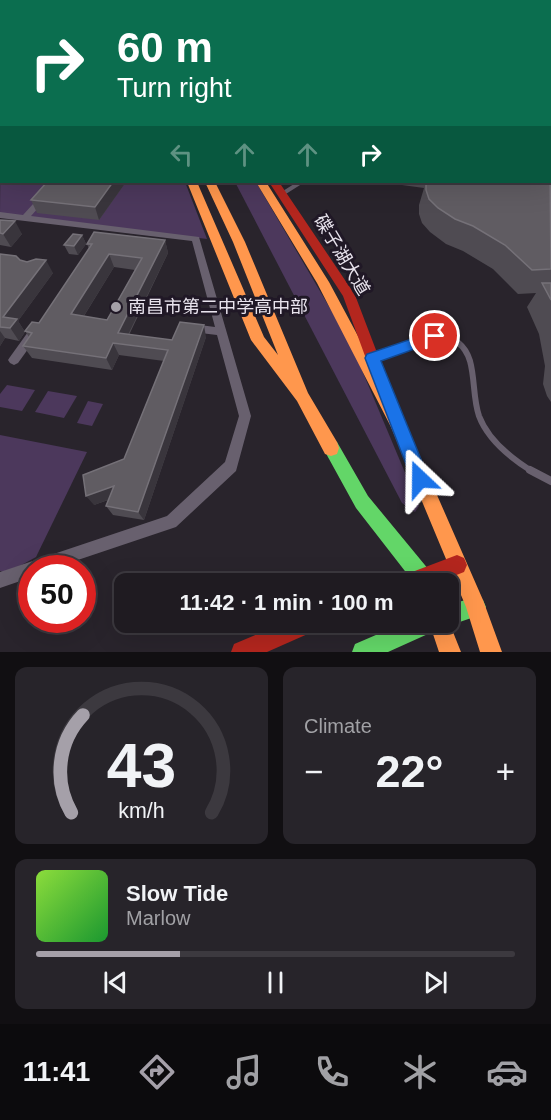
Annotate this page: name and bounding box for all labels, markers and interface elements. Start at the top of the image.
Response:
icon: right [18,24,96,102]
text: 60 m [117,24,213,71]
text: Turn right [117,73,232,103]
icon: left [165,138,198,171]
icon: ahead [228,138,261,171]
icon: ahead [291,138,324,171]
icon: right [354,138,387,171]
street label: 碟子湖大道 [310,211,374,299]
place label: 南昌市第二中学高中部 [128,297,308,317]
marker: 南昌市第二中学高中部 [109,300,123,314]
pin [409,310,460,361]
icon: arrive [418,319,451,352]
position arrow [388,447,452,511]
speed limit sign: 50 [18,555,96,633]
text: 11:42 · 1 min · 100 m [180,590,394,615]
text: Climate [304,715,372,737]
text: 43 [107,731,176,800]
text: 22° [375,746,444,797]
text: − [304,753,323,790]
text: + [496,753,515,790]
text: km/h [118,799,165,823]
text: Slow Tide [126,881,228,906]
text: Marlow [126,907,190,929]
icon: previous [99,966,132,999]
icon: pause [259,966,292,999]
icon: next [419,966,452,999]
icon: directions [136,1051,178,1093]
icon: music [223,1051,265,1093]
icon: phone [311,1051,353,1093]
icon: climate [399,1051,441,1093]
icon: car [486,1051,528,1093]
text: 11:41 [23,1057,90,1087]

